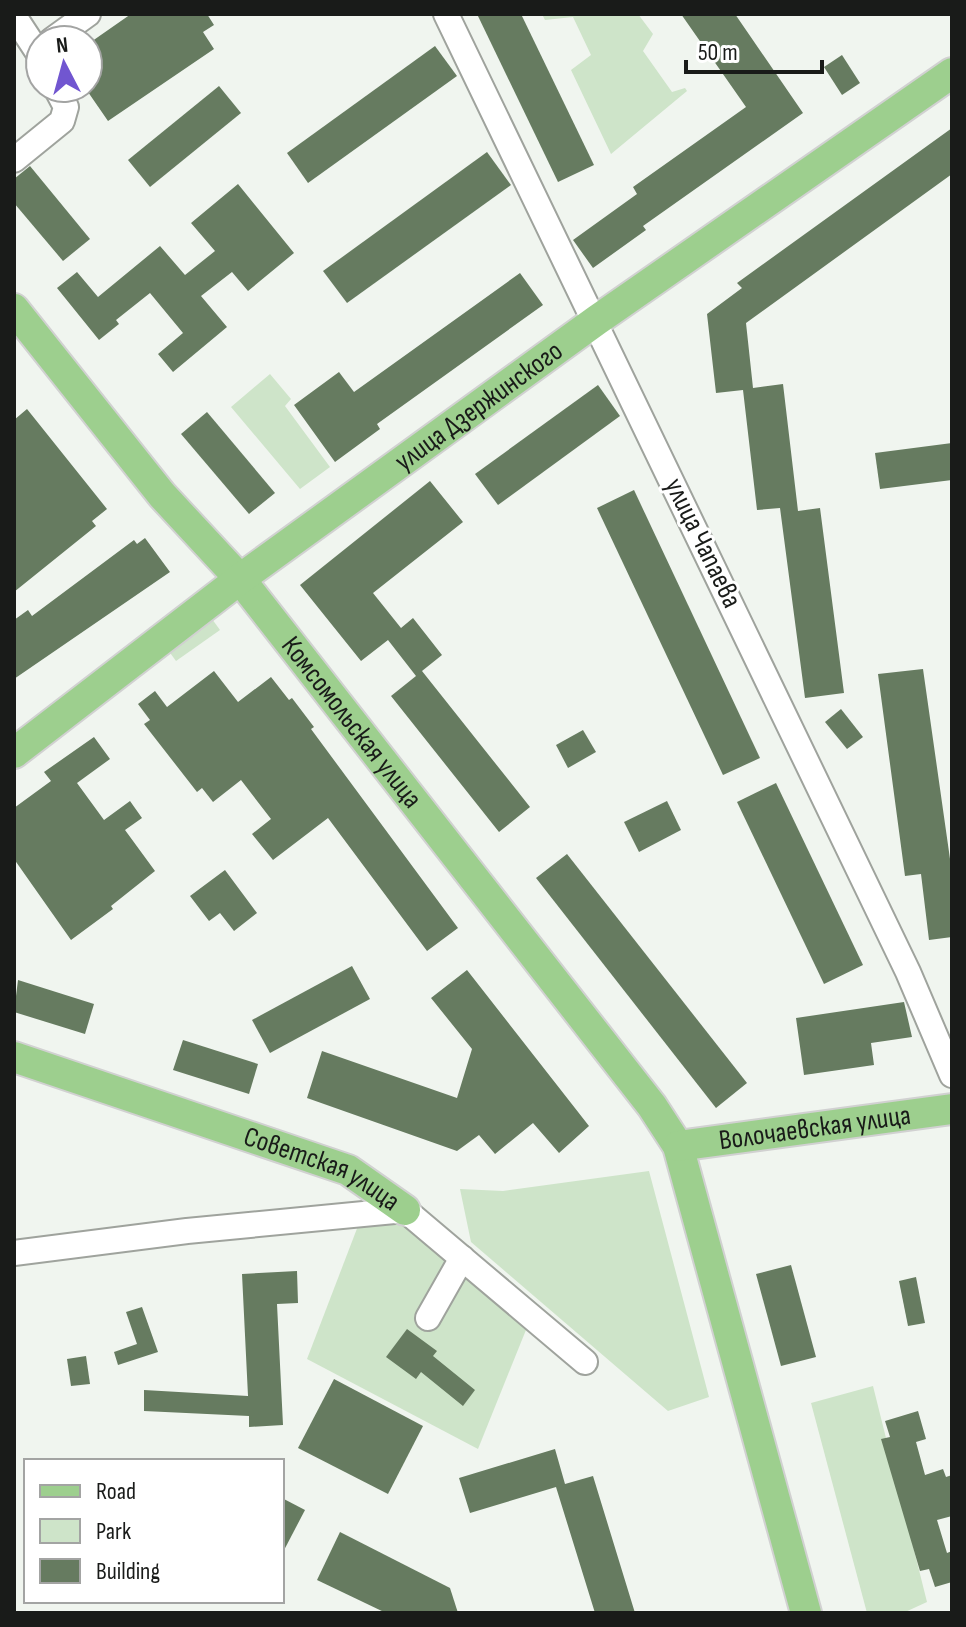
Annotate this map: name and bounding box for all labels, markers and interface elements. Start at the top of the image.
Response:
north arrow [24,24,104,104]
scale bar [686,24,822,74]
text: N [55,32,69,60]
text: 50 m [698,38,738,67]
street label: улица Дзержинского [388,334,569,478]
street label: улица Чапаева [658,473,748,613]
street label: Комсомольская улица [275,630,429,814]
street label: Волочаевская улица [717,1098,913,1157]
street label: Советская улица [240,1119,406,1218]
legend [24,1459,284,1603]
text: Road [96,1477,136,1506]
text: Park [96,1517,131,1546]
text: Building [96,1557,160,1586]

